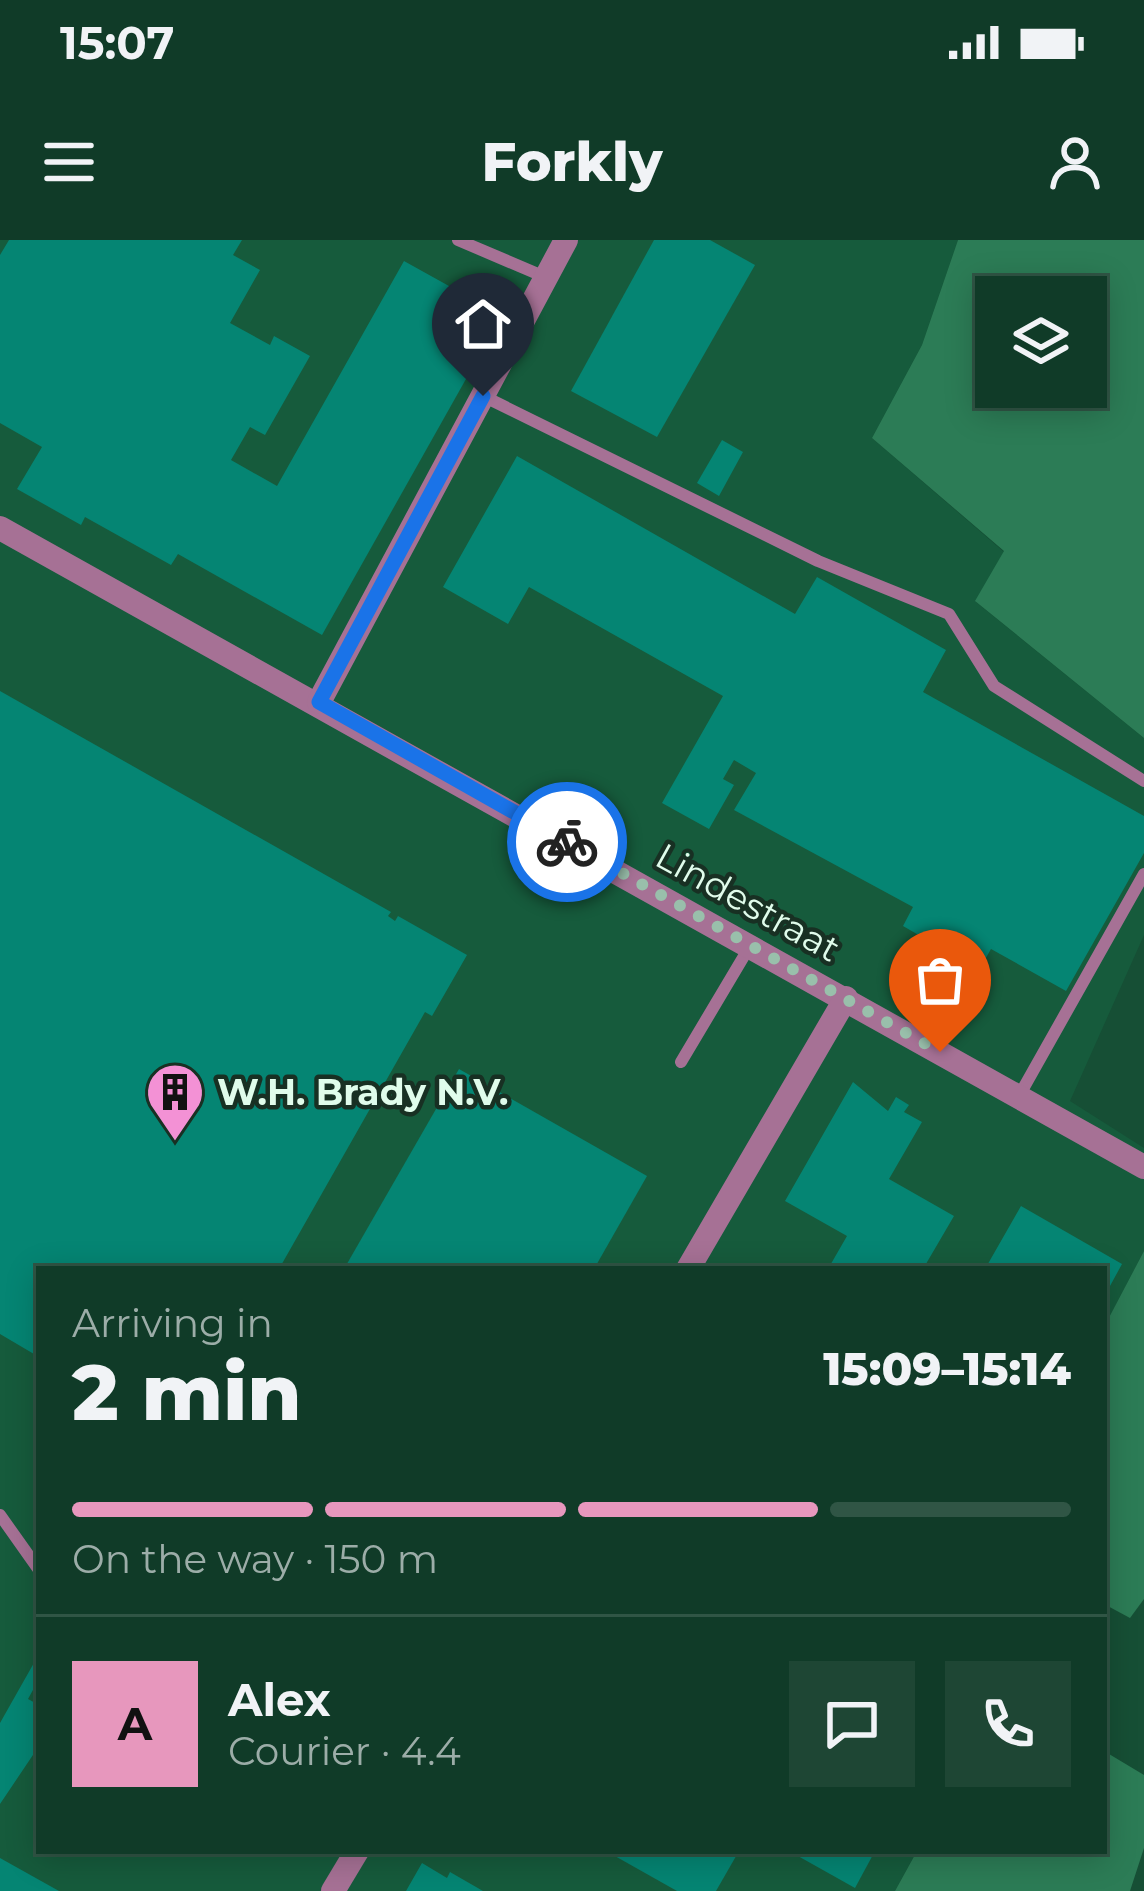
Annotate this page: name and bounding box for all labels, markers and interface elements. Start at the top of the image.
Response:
text: 15:07 [60,15,175,70]
icon: menu [36,129,102,195]
text: Forkly [482,129,662,195]
icon: person [1042,129,1108,195]
pin [432,273,534,396]
map controls [975,276,1107,408]
button: layers [975,276,1107,408]
icon: home [450,291,516,357]
courier [507,782,627,902]
icon: bike [534,809,600,875]
street label: Lindestraat [648,833,848,971]
pin [889,929,991,1052]
icon: bag [907,947,973,1013]
building icon: W.H. Brady N.V. [144,1061,206,1143]
place label: W.H. Brady N.V. [217,1070,508,1114]
text: Arriving in [72,1299,273,1347]
text: 15:09–15:14 [823,1341,1071,1396]
text: 2 min [72,1344,302,1440]
text: On the way · 150 m [72,1535,438,1583]
button: chat [789,1661,915,1787]
button: phone [945,1661,1071,1787]
text: Alex [228,1672,331,1727]
text: A [118,1696,152,1751]
text: Courier · 4.4 [228,1727,461,1775]

